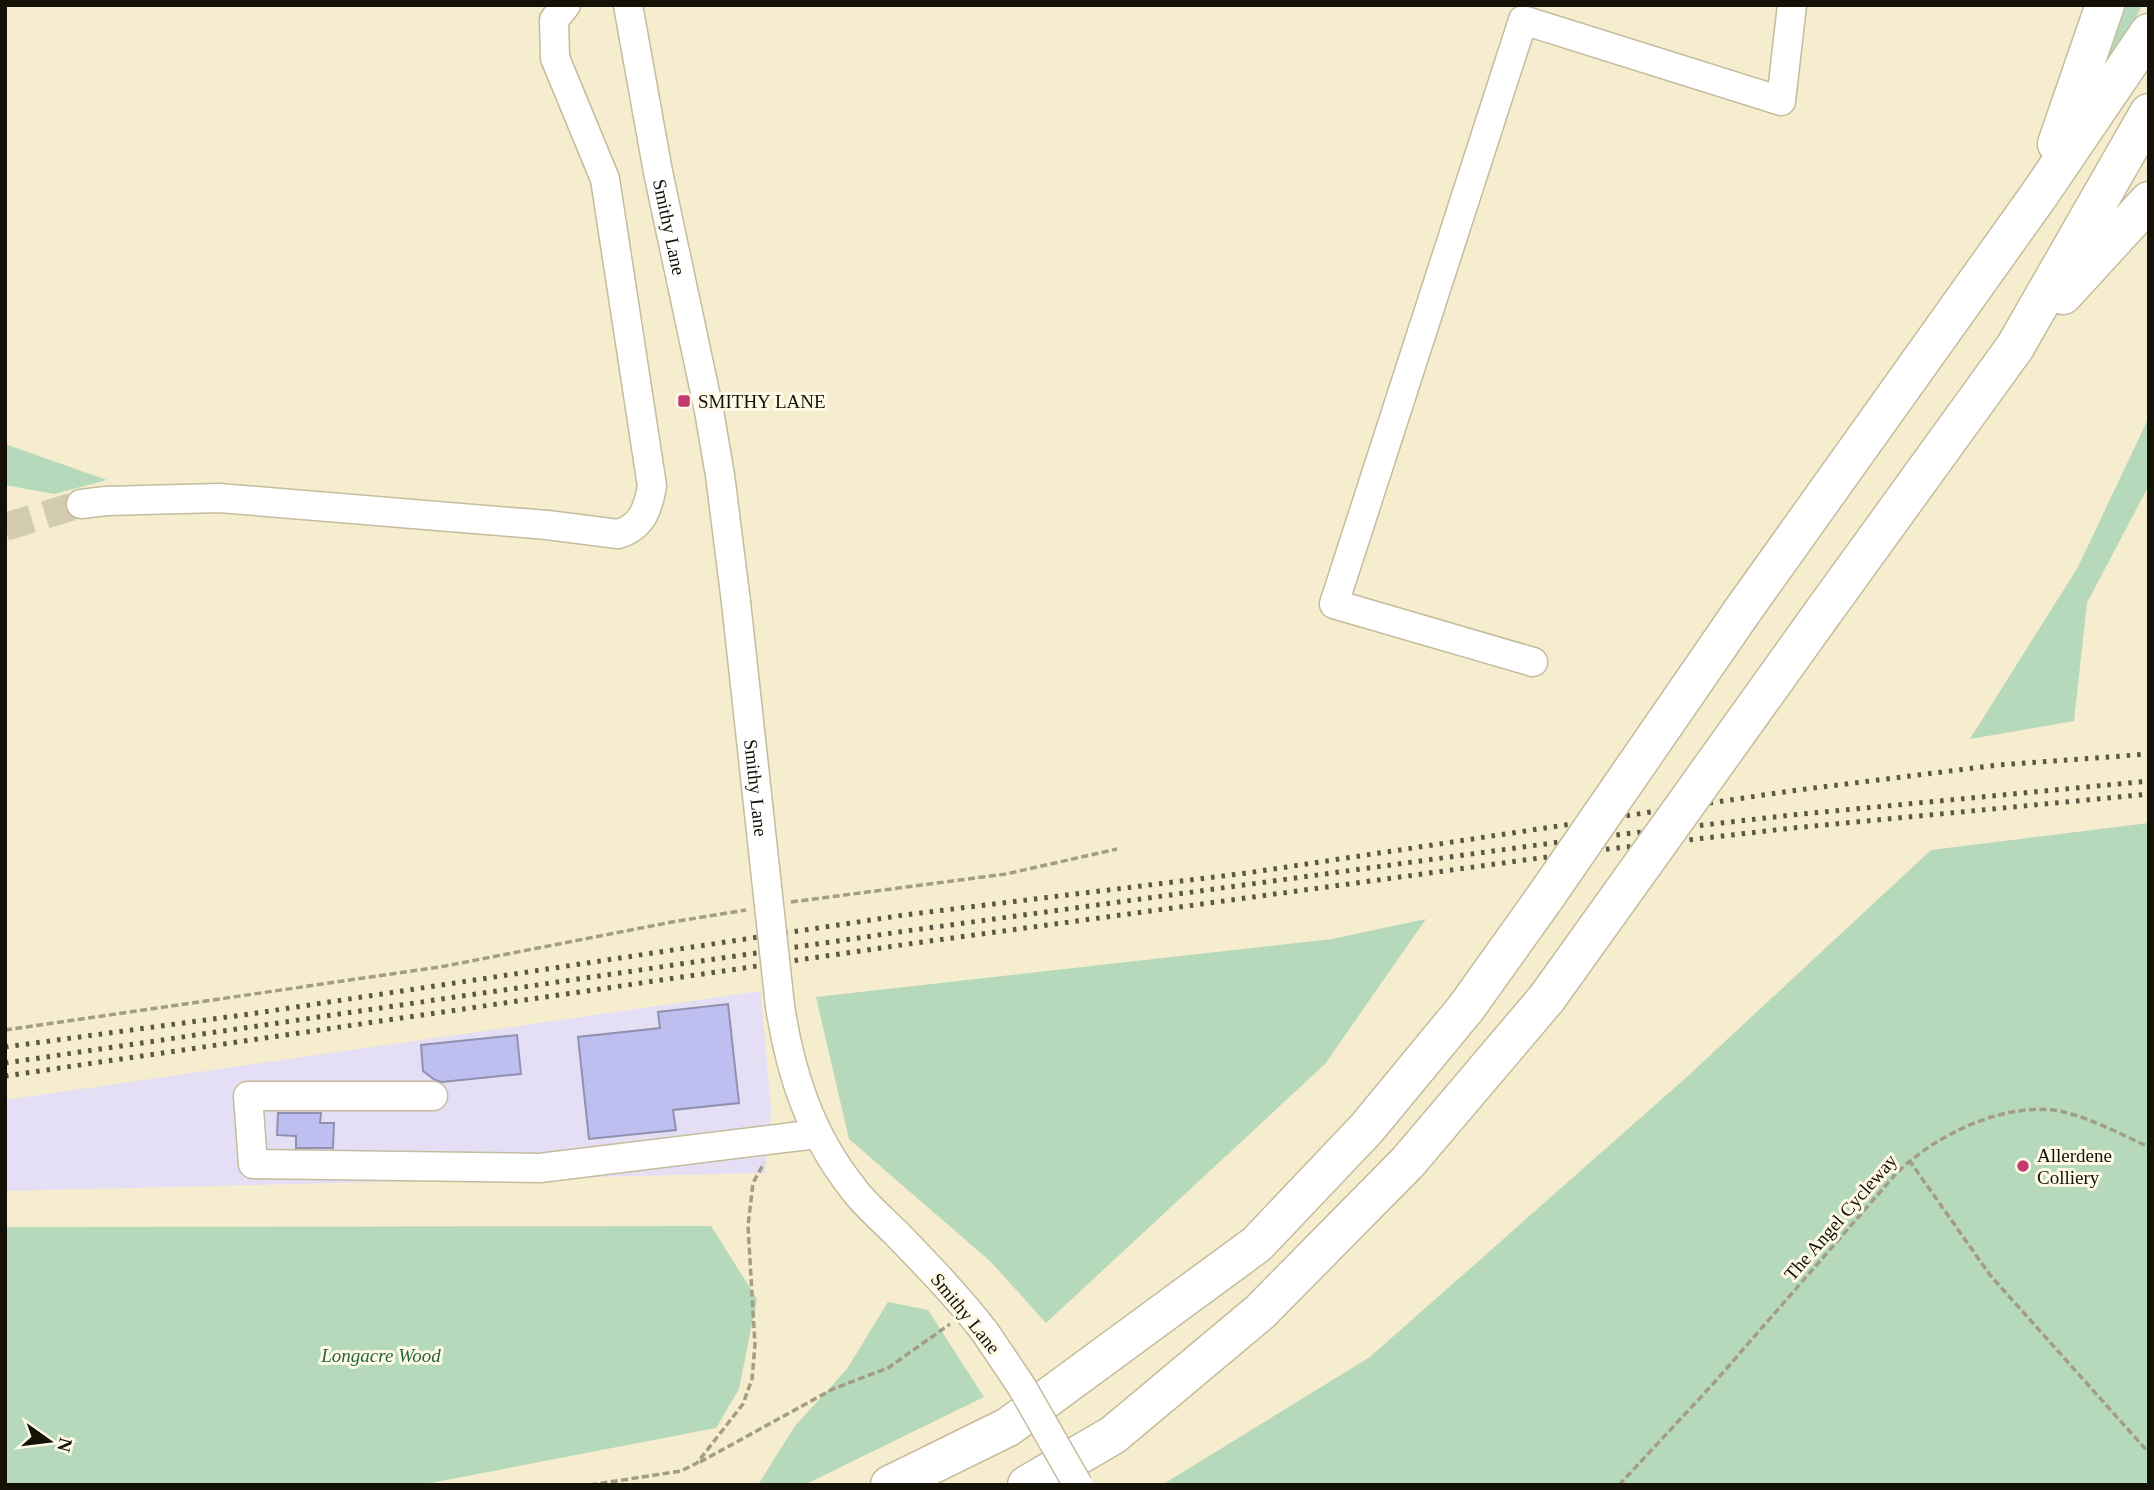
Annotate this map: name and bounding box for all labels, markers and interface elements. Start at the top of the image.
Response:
street label: Smithy Lane [649,177,690,277]
place label: SMITHY LANE [698,391,826,412]
marker: SMITHY LANE [676,393,692,409]
street label: Smithy Lane [740,738,771,838]
place label: Allerdene Colliery [2037,1145,2112,1188]
street label: The Angel Cycleway [1780,1150,1901,1285]
marker: Allerdene Colliery [2015,1158,2031,1174]
street label: Smithy Lane [927,1269,1004,1358]
park label: Longacre Wood [320,1345,441,1366]
north arrow [14,1406,84,1476]
text: N [53,1436,77,1454]

